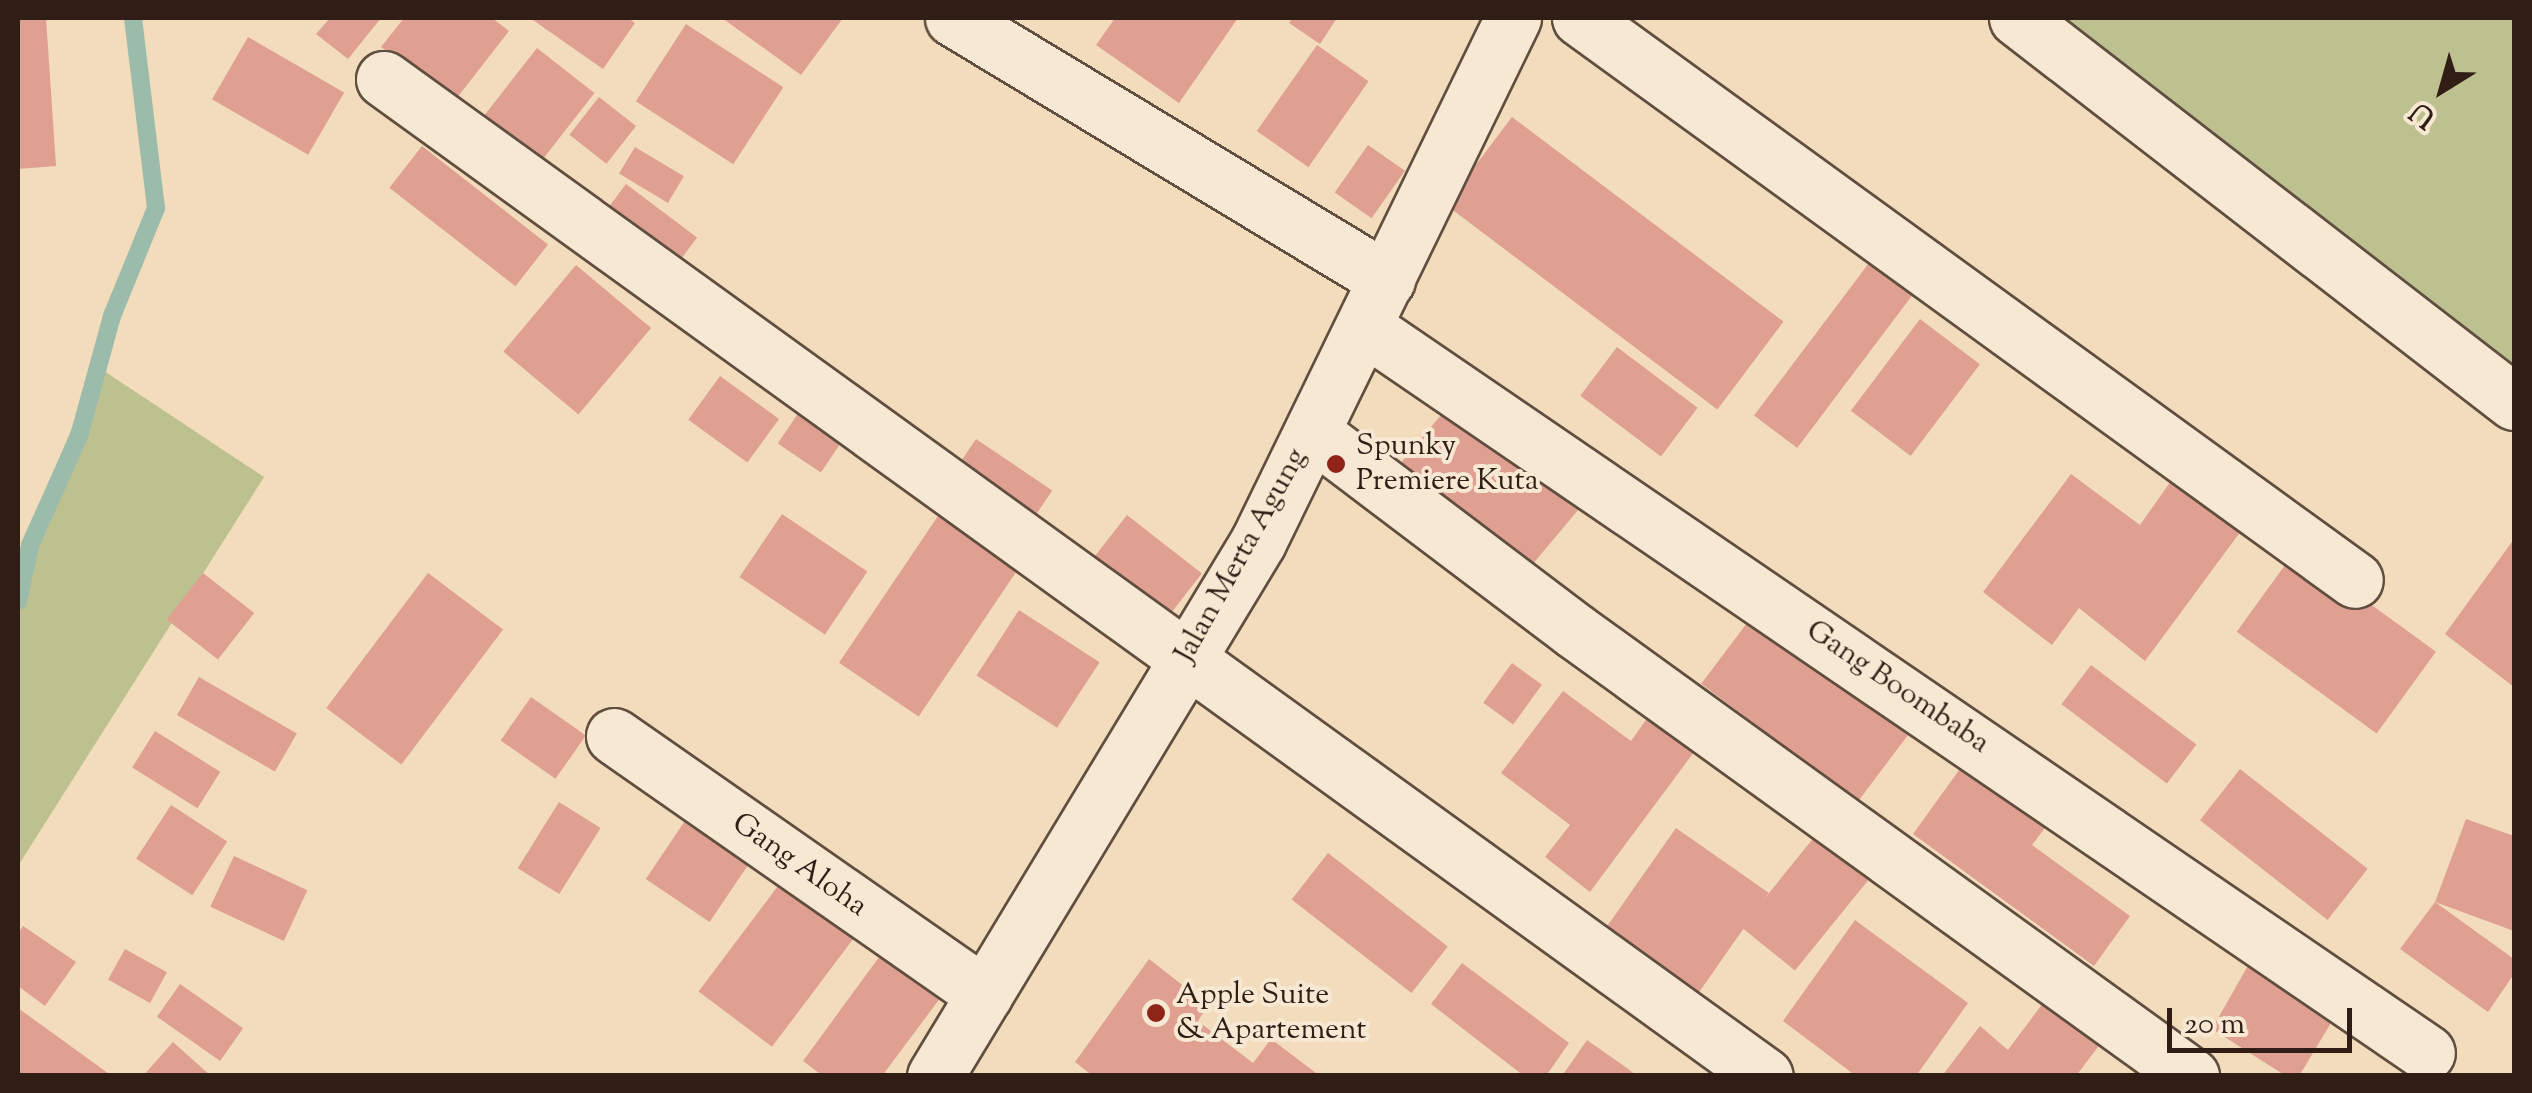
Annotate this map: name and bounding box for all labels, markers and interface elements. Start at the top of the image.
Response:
north arrow [2392,40,2492,140]
text: U [2403,91,2445,137]
place label: Spunky Premiere Kuta [1356,429,1539,500]
street label: Jalan Merta Agung [1168,443,1316,669]
marker: Spunky Premiere Kuta [1325,453,1347,475]
street label: Gang Boombaba [1799,613,1995,763]
street label: Gang Aloha [724,806,874,926]
place label: Apple Suite & Apartement [1176,978,1367,1048]
scale bar [2172,988,2357,1050]
marker: Apple Suite & Apartement [1145,1002,1167,1024]
text: 20 m [2184,1004,2245,1047]

